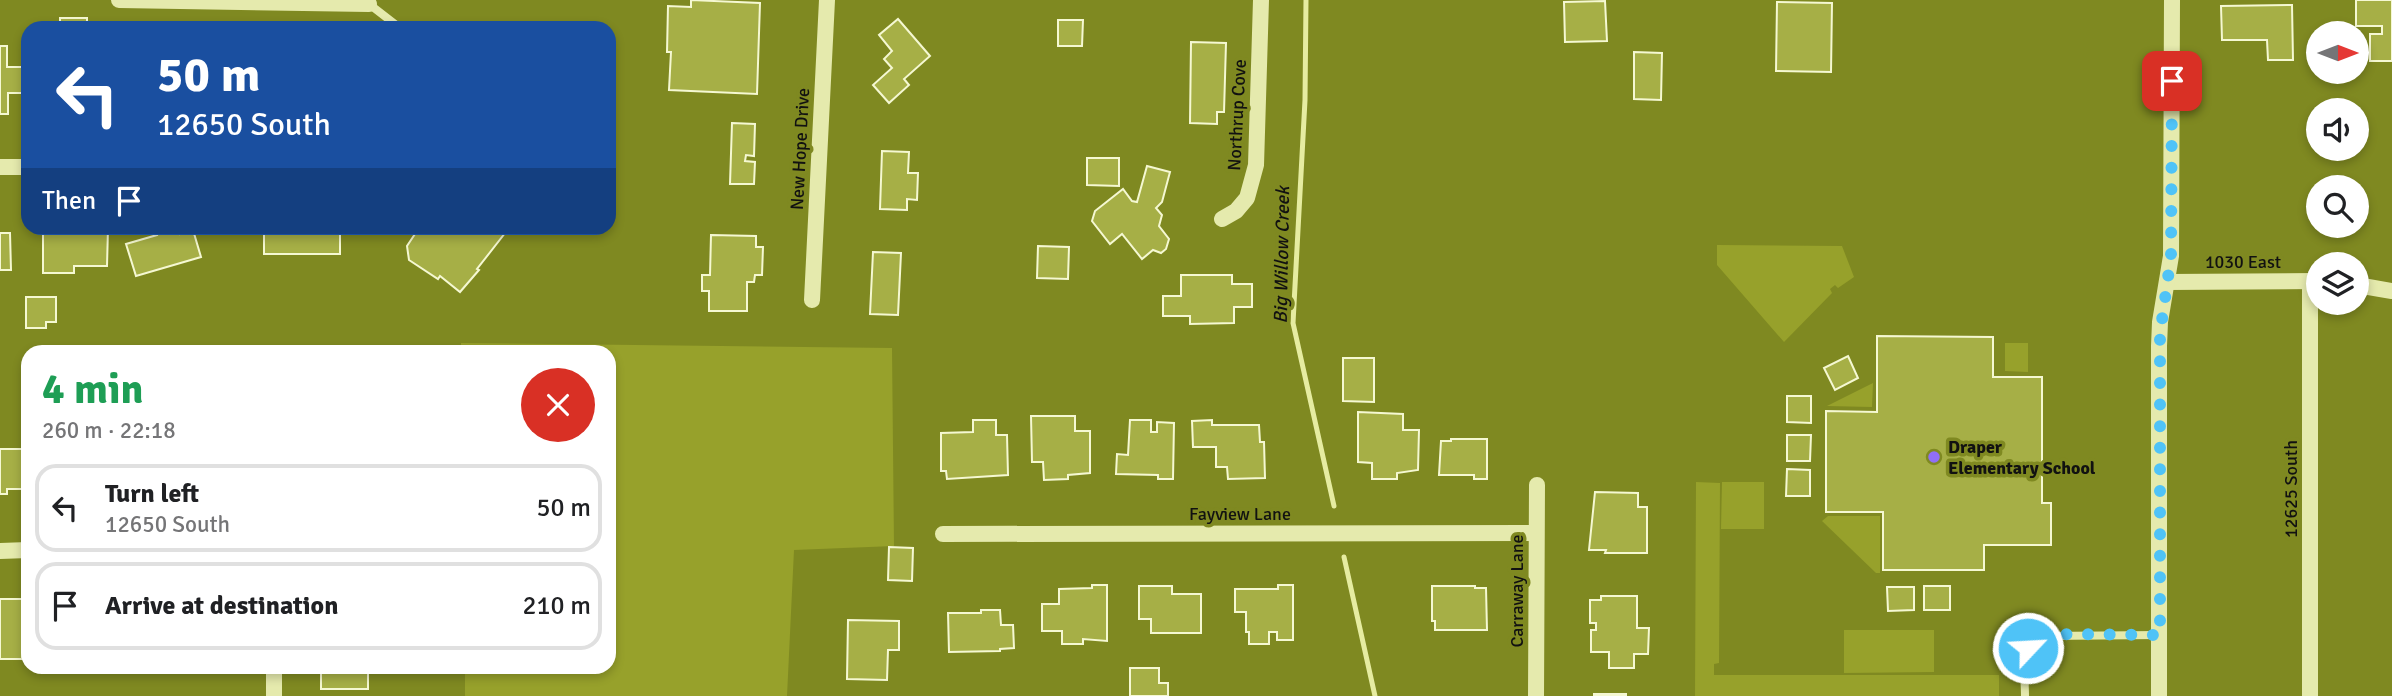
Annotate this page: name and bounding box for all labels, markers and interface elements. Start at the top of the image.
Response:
north arrow [2306,21,2370,84]
map controls [2306,21,2369,315]
text: 50 m [157,45,260,105]
icon: left [42,49,133,140]
pin [2142,51,2202,111]
street label: Northrup Cove [1223,59,1251,171]
icon: arrive [2153,62,2191,100]
street label: New Hope Drive [786,87,814,211]
button: sound [2306,98,2369,161]
text: 12650 South [157,105,331,144]
button: search [2306,175,2369,238]
icon: arrive [110,182,148,220]
text: Then [42,185,96,217]
water label: Big Willow Creek [1269,185,1295,324]
street label: 1030 East [2205,251,2281,273]
button: layers [2306,252,2369,315]
text: 4 min [42,364,143,415]
button: close [521,368,595,442]
text: 260 m · 22:18 [42,416,176,445]
place label: Draper Elementary School [1948,436,2096,479]
street label: 12625 South [2280,440,2302,538]
marker: Draper Elementary School [1926,449,1942,465]
text: Turn left [105,478,199,510]
icon: left [46,489,84,527]
text: 50 m [536,492,591,524]
street label: Fayview Lane [1189,503,1291,525]
text: 12650 South [105,510,230,539]
street label: Carraway Lane [1506,534,1528,648]
icon: arrive [46,587,84,625]
text: Arrive at destination [105,590,338,622]
text: 210 m [522,590,591,622]
position arrow [1991,611,2065,685]

